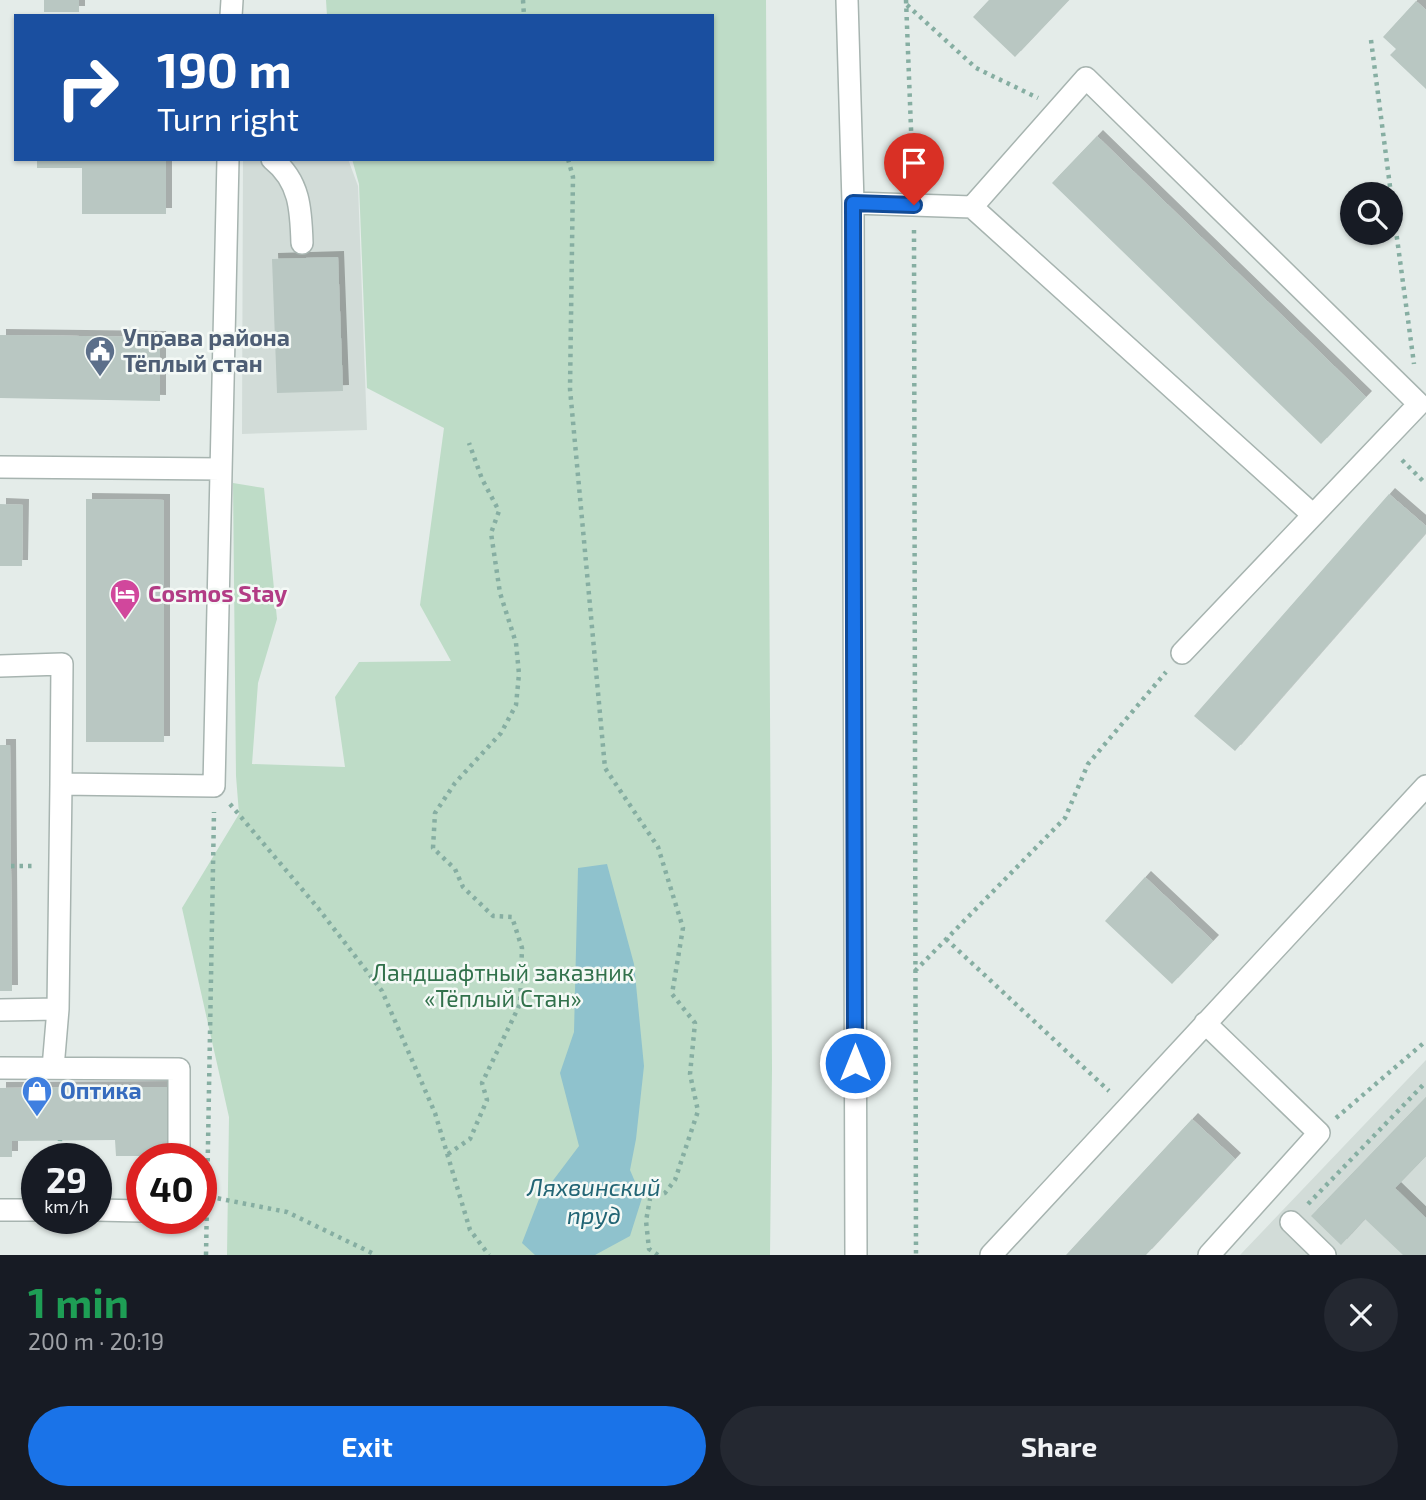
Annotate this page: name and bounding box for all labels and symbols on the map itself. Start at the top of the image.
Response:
pin [884,133,944,205]
place label: Управа района Тёплый стан [123,323,290,377]
public building icon: Управа района Тёплый стан [83,334,117,378]
hotel icon: Cosmos Stay [108,577,142,621]
place label: Cosmos Stay [148,579,287,607]
park label: Ландшафтный заказник «Тёплый Стан» [372,958,634,1012]
position arrow [818,1026,892,1100]
shop icon: Оптика [20,1074,54,1118]
place label: Оптика [60,1076,142,1104]
speed limit sign: 40 [126,1143,217,1234]
water label: Ляхвинский пруд [526,1172,661,1229]

